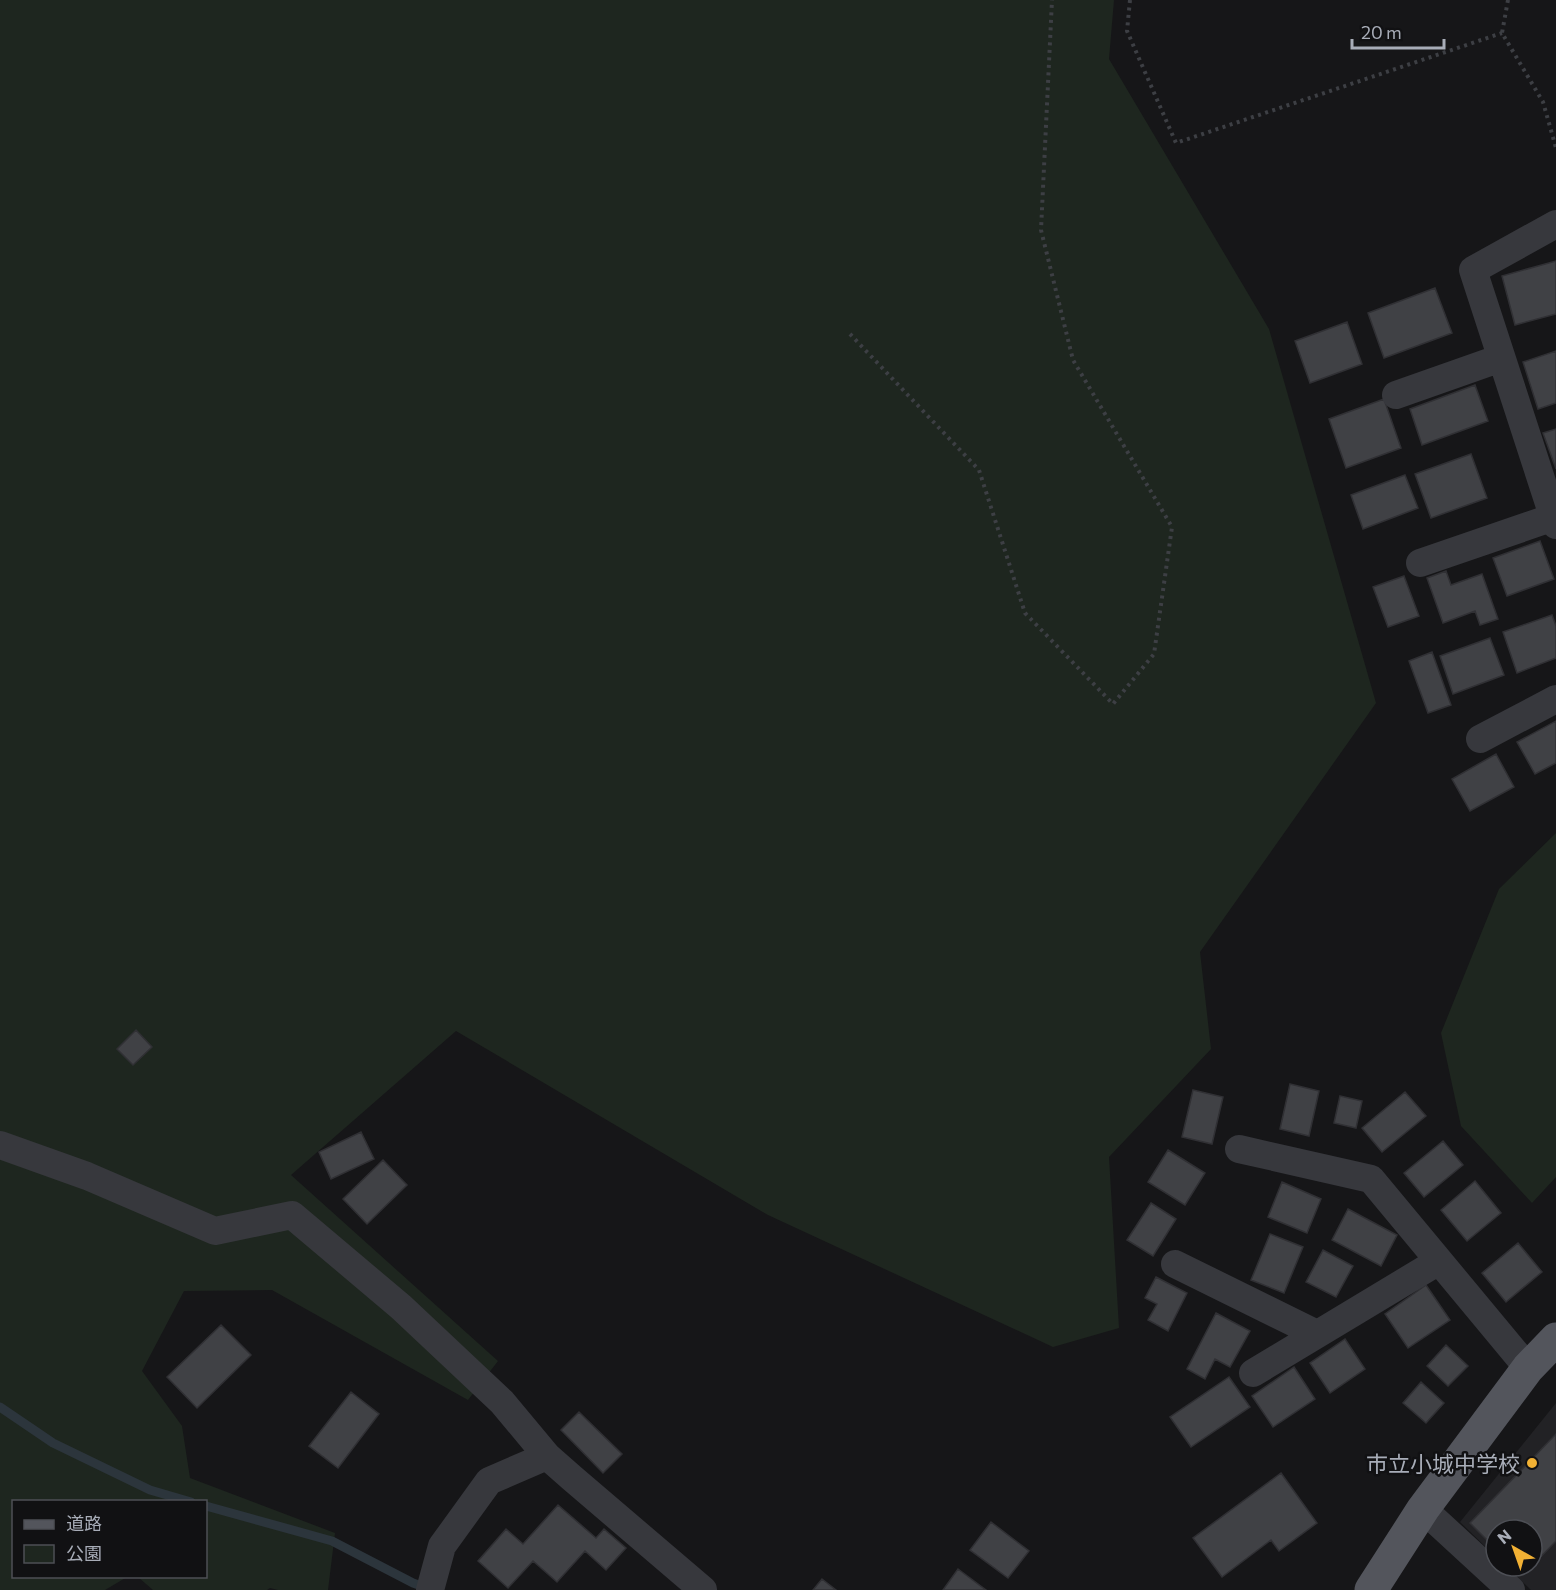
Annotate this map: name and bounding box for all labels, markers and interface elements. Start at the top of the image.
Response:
scale bar [1352,12,1444,50]
text: 20 m [1361,21,1402,43]
place label: 市立小城中学校 [1366,1450,1520,1477]
marker: 市立小城中学校 [1525,1456,1539,1470]
legend [12,1500,207,1578]
text: 道路 [66,1512,102,1534]
north arrow [1484,1518,1544,1578]
text: N [1493,1525,1515,1547]
text: 公園 [66,1542,102,1564]

